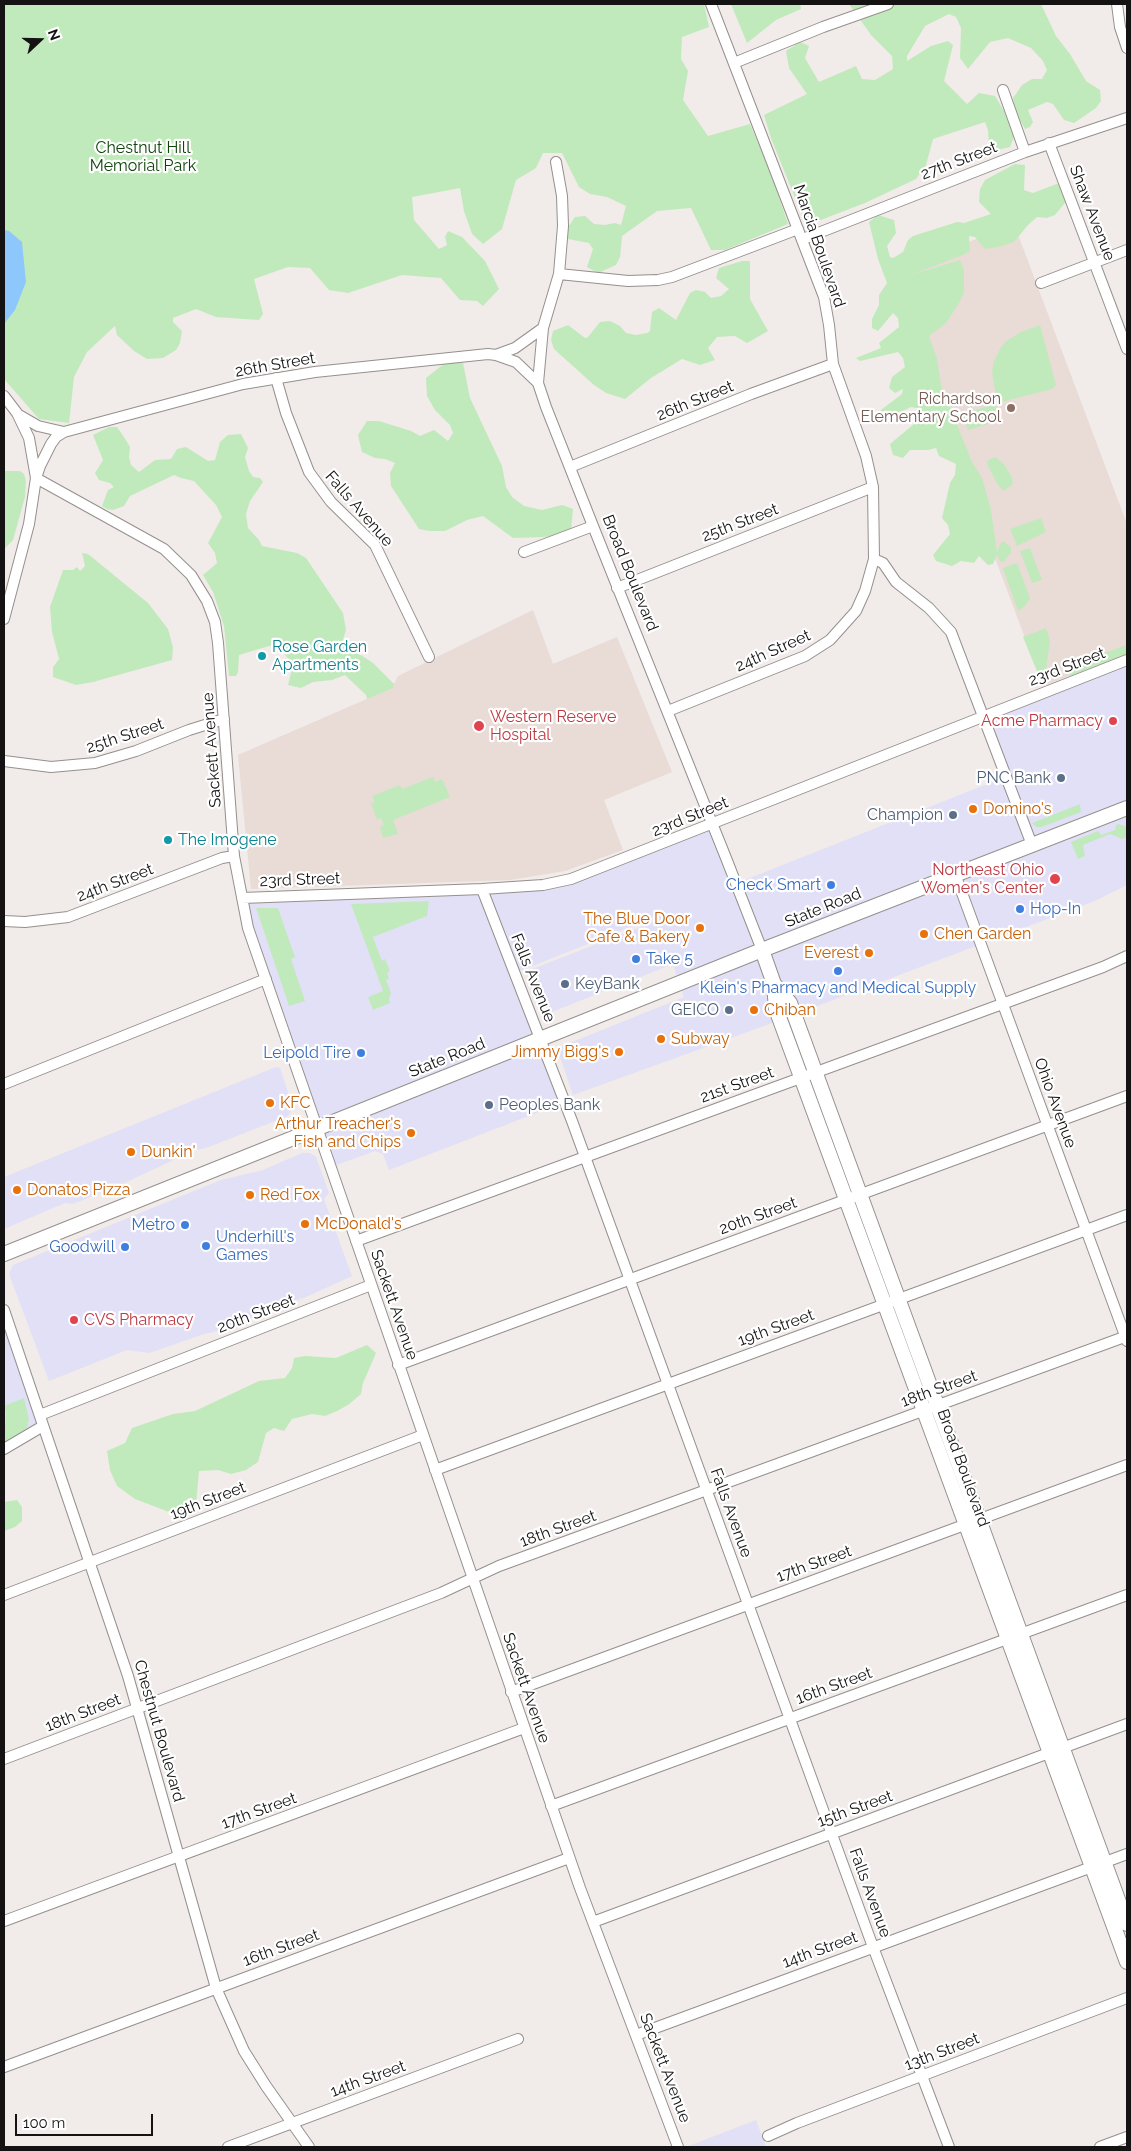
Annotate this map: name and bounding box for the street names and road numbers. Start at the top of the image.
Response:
street label: 27th Street [918,138,1000,184]
street label: Shaw Avenue [1065,163,1119,263]
street label: Marcia Boulevard [789,182,849,310]
street label: 26th Street [233,349,317,381]
street label: 26th Street [654,377,736,425]
street label: Falls Avenue [321,467,397,551]
street label: 25th Street [699,500,781,546]
street label: Broad Boulevard [598,512,662,634]
street label: 24th Street [732,626,814,676]
street label: 23rd Street [1026,644,1108,690]
street label: Sackett Avenue [198,692,226,808]
street label: 25th Street [84,714,166,758]
street label: 23rd Street [649,793,731,841]
street label: 24th Street [74,860,156,906]
street label: 23rd Street [259,869,341,891]
street label: State Road [782,884,864,932]
street label: Falls Avenue [507,931,559,1025]
street label: State Road [406,1034,488,1082]
street label: Ohio Avenue [1030,1055,1080,1151]
street label: 21st Street [698,1063,776,1107]
street label: 20th Street [717,1193,799,1239]
street label: Sackett Avenue [366,1247,422,1363]
street label: 20th Street [215,1290,297,1338]
street label: 19th Street [735,1305,817,1351]
street label: 18th Street [898,1366,980,1412]
street label: Broad Boulevard [933,1407,993,1529]
street label: Falls Avenue [706,1466,756,1560]
street label: 19th Street [168,1478,248,1524]
street label: 18th Street [517,1506,599,1552]
street label: 17th Street [774,1542,854,1586]
street label: Sackett Avenue [498,1630,554,1746]
street label: Chestnut Boulevard [130,1658,188,1804]
street label: 16th Street [793,1663,875,1709]
street label: 18th Street [42,1690,124,1736]
street label: 15th Street [815,1787,895,1831]
street label: 17th Street [219,1789,299,1833]
street label: Falls Avenue [845,1846,895,1940]
street label: 16th Street [240,1925,322,1971]
street label: 14th Street [780,1928,860,1972]
street label: Sackett Avenue [635,2011,695,2125]
street label: 13th Street [902,2029,982,2075]
street label: 14th Street [328,2057,408,2101]

